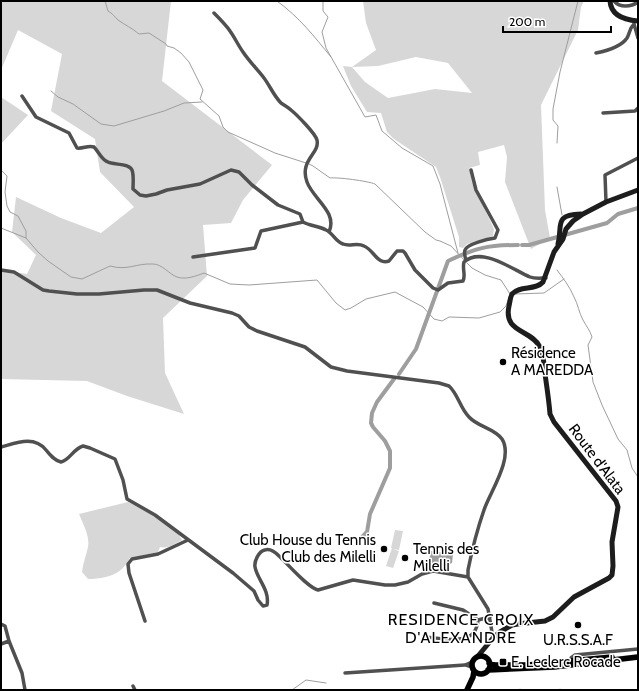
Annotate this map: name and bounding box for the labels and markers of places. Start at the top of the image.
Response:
place label: Résidence A MAREDDA [511,344,594,379]
marker: Résidence A MAREDDA [498,357,508,367]
place label: Club House du Tennis Club des Milelli [240,531,376,566]
place label: Tennis des Milelli [413,540,479,575]
marker: Club House du Tennis Club des Milelli [379,544,389,554]
marker: Tennis des Milelli [400,553,410,563]
marker: U.R.S.S.A.F [573,620,583,630]
place label: U.R.S.S.A.F [543,631,613,649]
place label: E. Leclerc Rocade [511,653,621,671]
marker: E. Leclerc Rocade [498,657,508,667]

